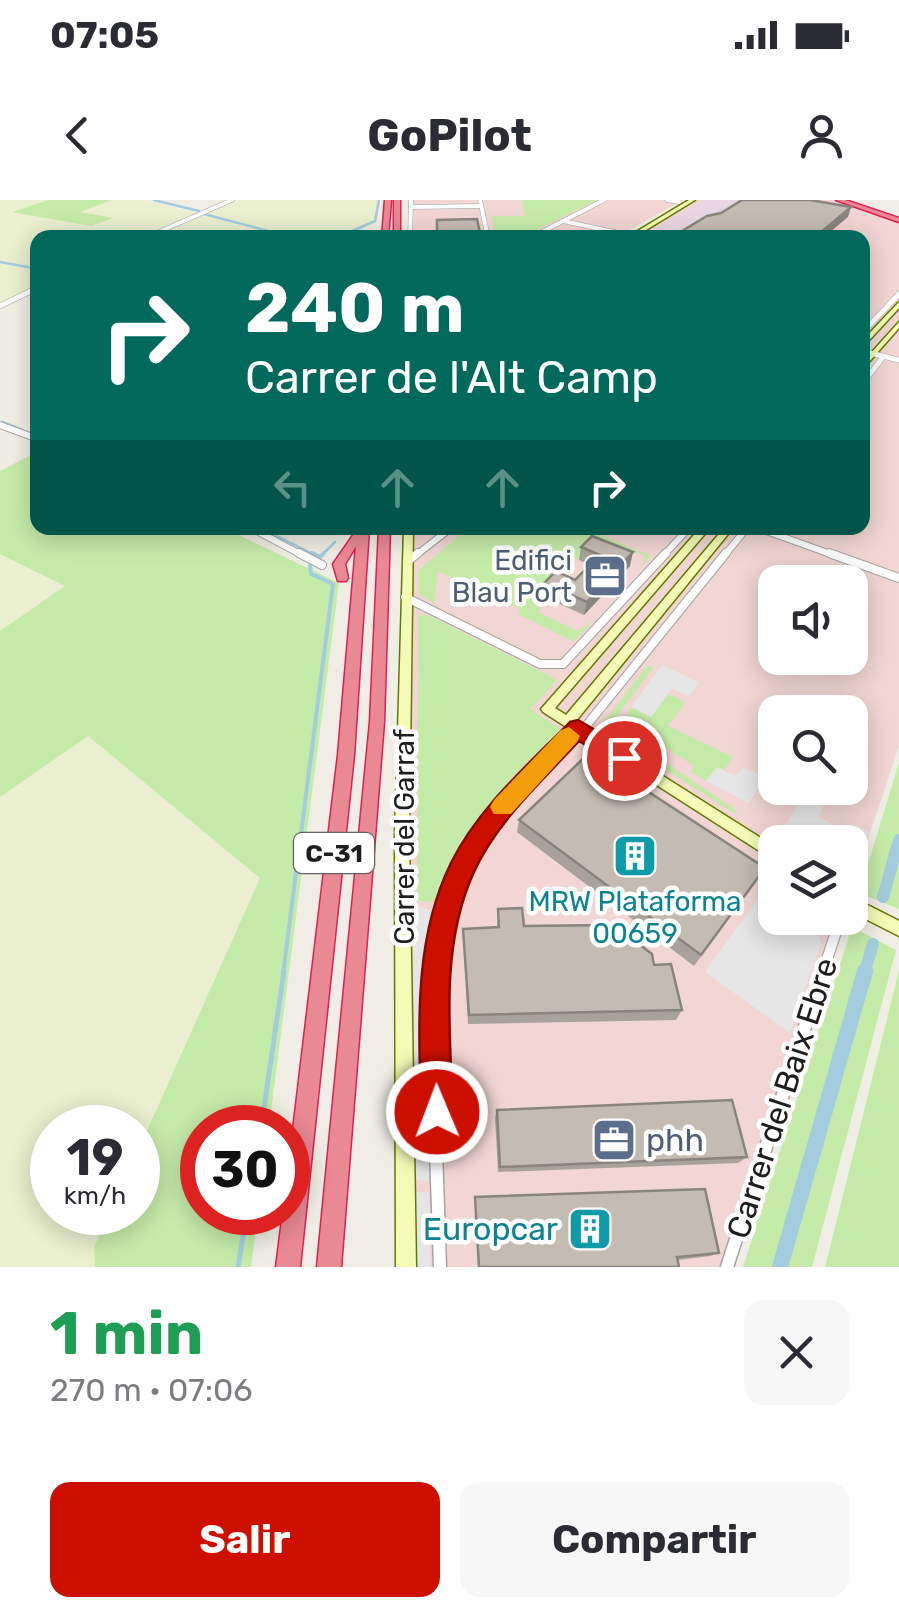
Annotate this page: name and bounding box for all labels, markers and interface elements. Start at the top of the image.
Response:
text: 07:05 [50,12,159,58]
icon: back [50,108,105,163]
icon: person [794,108,849,163]
text: GoPilot [367,109,532,162]
text: 240 m [245,267,465,350]
icon: right [80,270,210,400]
text: Carrer de l'Alt Camp [245,351,658,404]
icon: left [265,460,320,515]
icon: ahead [370,460,425,515]
icon: ahead [475,460,530,515]
icon: right [580,460,635,515]
place label: Edifici Blau Port [452,544,572,609]
office icon: Edifici Blau Port [582,553,628,599]
map controls [758,565,868,935]
button: sound [758,565,868,675]
button: search [758,695,868,805]
pin [582,716,667,801]
street label: Carrer del Garraf [388,729,421,945]
icon: arrive [597,731,652,786]
button: layers [758,825,868,935]
road number: C-31 [294,833,374,873]
building icon: MRW Plataforma 00659 [612,833,658,879]
place label: MRW Plataforma 00659 [528,885,742,950]
street label: Carrer del Baix Ebre [719,953,845,1243]
position arrow [385,1060,489,1164]
speed limit sign: 30 [180,1105,310,1235]
office icon: phh [591,1117,637,1163]
place label: phh [646,1121,704,1159]
text: 19 [67,1128,123,1188]
text: km/h [64,1181,126,1210]
building icon: Europcar [567,1206,613,1252]
place label: Europcar [423,1210,558,1248]
text: 1 min [50,1298,203,1369]
button: close [744,1300,849,1405]
text: 270 m · 07:06 [50,1371,253,1409]
button: Salir [50,1482,440,1597]
button: Compartir [460,1482,849,1597]

